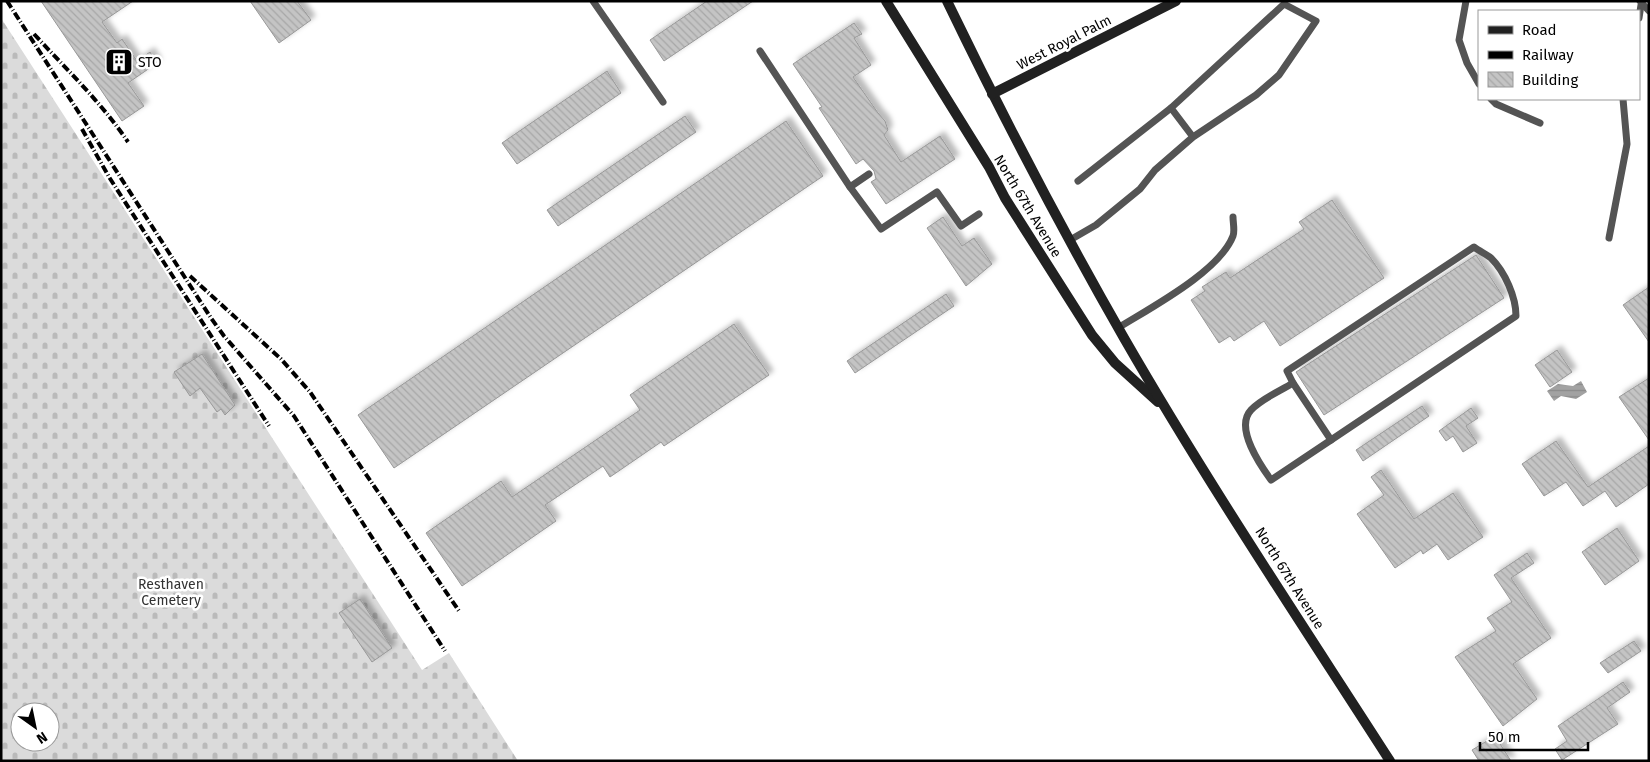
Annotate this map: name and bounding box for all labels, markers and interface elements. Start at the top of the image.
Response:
legend [1478,10,1640,100]
street label: West Royal Palm [1014,11,1114,74]
text: Road [1522,21,1557,39]
text: Railway [1522,46,1574,64]
building icon: STO [104,47,134,77]
place label: STO [138,54,162,71]
text: Building [1522,71,1578,89]
street label: North 67th Avenue [990,152,1065,261]
street label: North 67th Avenue [1251,524,1328,632]
park label: Resthaven Cemetery [138,576,204,609]
north arrow [10,702,60,752]
scale bar [1480,720,1588,752]
text: N [33,728,50,747]
text: 50 m [1488,728,1521,746]

